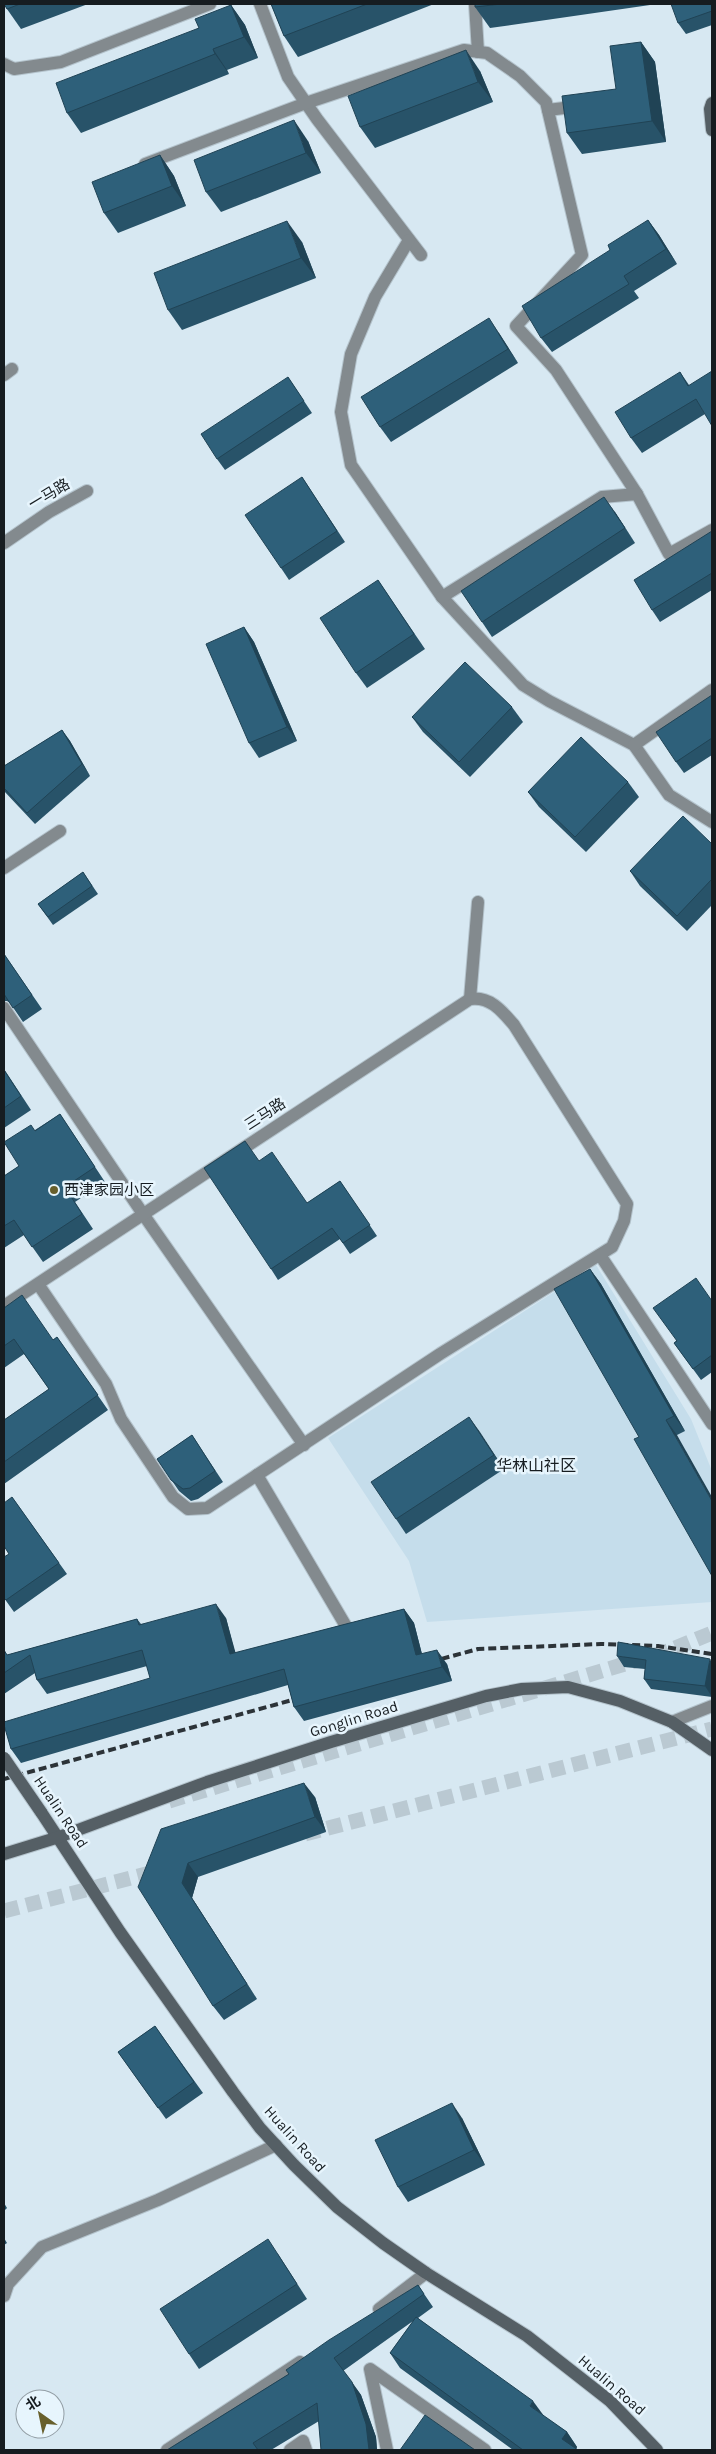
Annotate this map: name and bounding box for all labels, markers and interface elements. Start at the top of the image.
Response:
street label: 一马路 [25,475,73,513]
street label: 三马路 [241,1094,289,1134]
place label: 西津家园小区 [64,1181,154,1199]
marker: 西津家园小区 [48,1184,60,1196]
district label: 华林山社区 [496,1456,576,1475]
street label: Gonglin Road [308,1697,400,1741]
street label: Hualin Road [30,1772,92,1852]
street label: Hualin Road [260,2102,330,2176]
street label: Hualin Road [575,2351,649,2419]
north arrow [15,2389,65,2439]
text: 北 [23,2393,44,2414]

